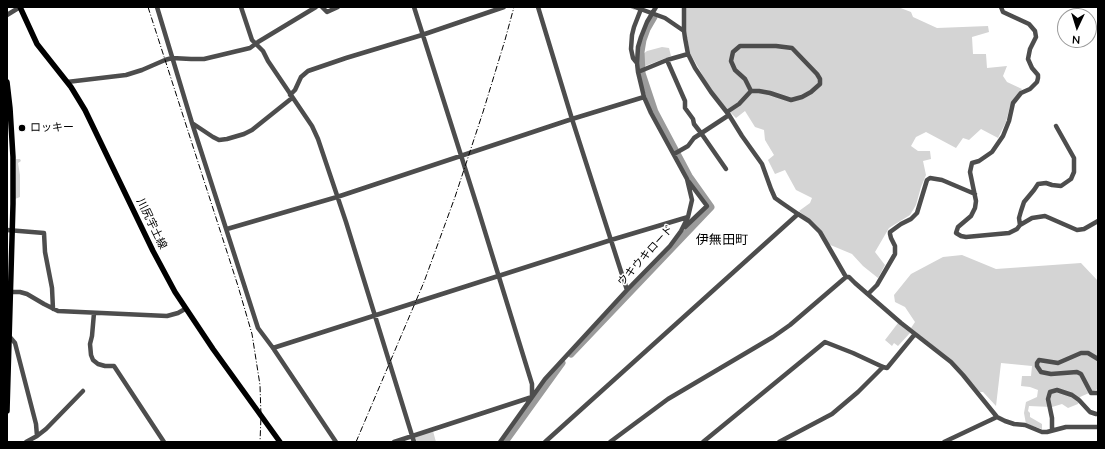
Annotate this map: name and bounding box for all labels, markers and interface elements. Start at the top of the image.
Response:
north arrow [1057,8,1097,48]
text: N [1072,32,1081,47]
place label: ロッキー [30,121,74,135]
marker: ロッキー [17,123,27,133]
street label: 川尻宇土線 [133,196,169,252]
street label: ウキウキロード [615,223,677,289]
district label: 伊無田町 [696,233,748,249]

